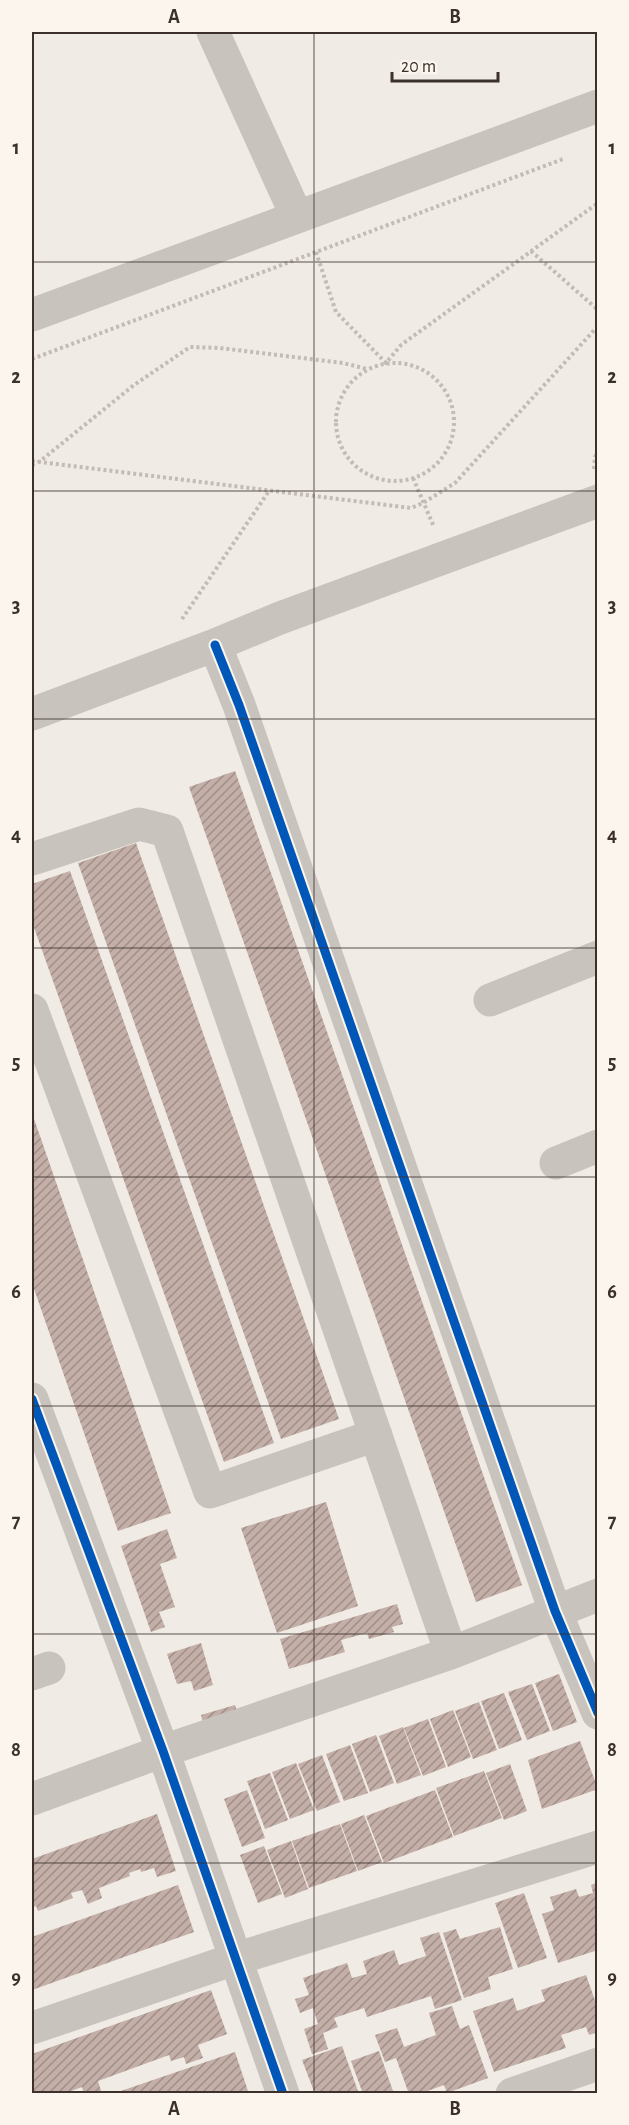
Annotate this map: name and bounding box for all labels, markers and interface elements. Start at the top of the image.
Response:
text: A [168,7,180,27]
text: B [449,7,461,27]
scale bar [392,45,498,83]
text: 20 m [401,58,436,76]
text: 1 [12,138,20,158]
text: 1 [608,138,616,158]
text: 2 [11,367,21,387]
text: 2 [607,367,617,387]
text: 3 [12,596,20,616]
text: 3 [608,596,616,616]
text: 4 [11,825,21,845]
text: 4 [607,825,617,845]
text: 5 [12,1053,20,1073]
text: 5 [608,1053,616,1073]
text: 6 [11,1282,21,1302]
text: 6 [607,1282,617,1302]
text: 7 [12,1511,21,1531]
text: 7 [608,1511,617,1531]
text: 8 [11,1740,21,1760]
text: 8 [607,1740,617,1760]
text: 9 [11,1968,21,1988]
text: 9 [607,1968,617,1988]
text: A [168,2099,180,2119]
text: B [449,2099,461,2119]

